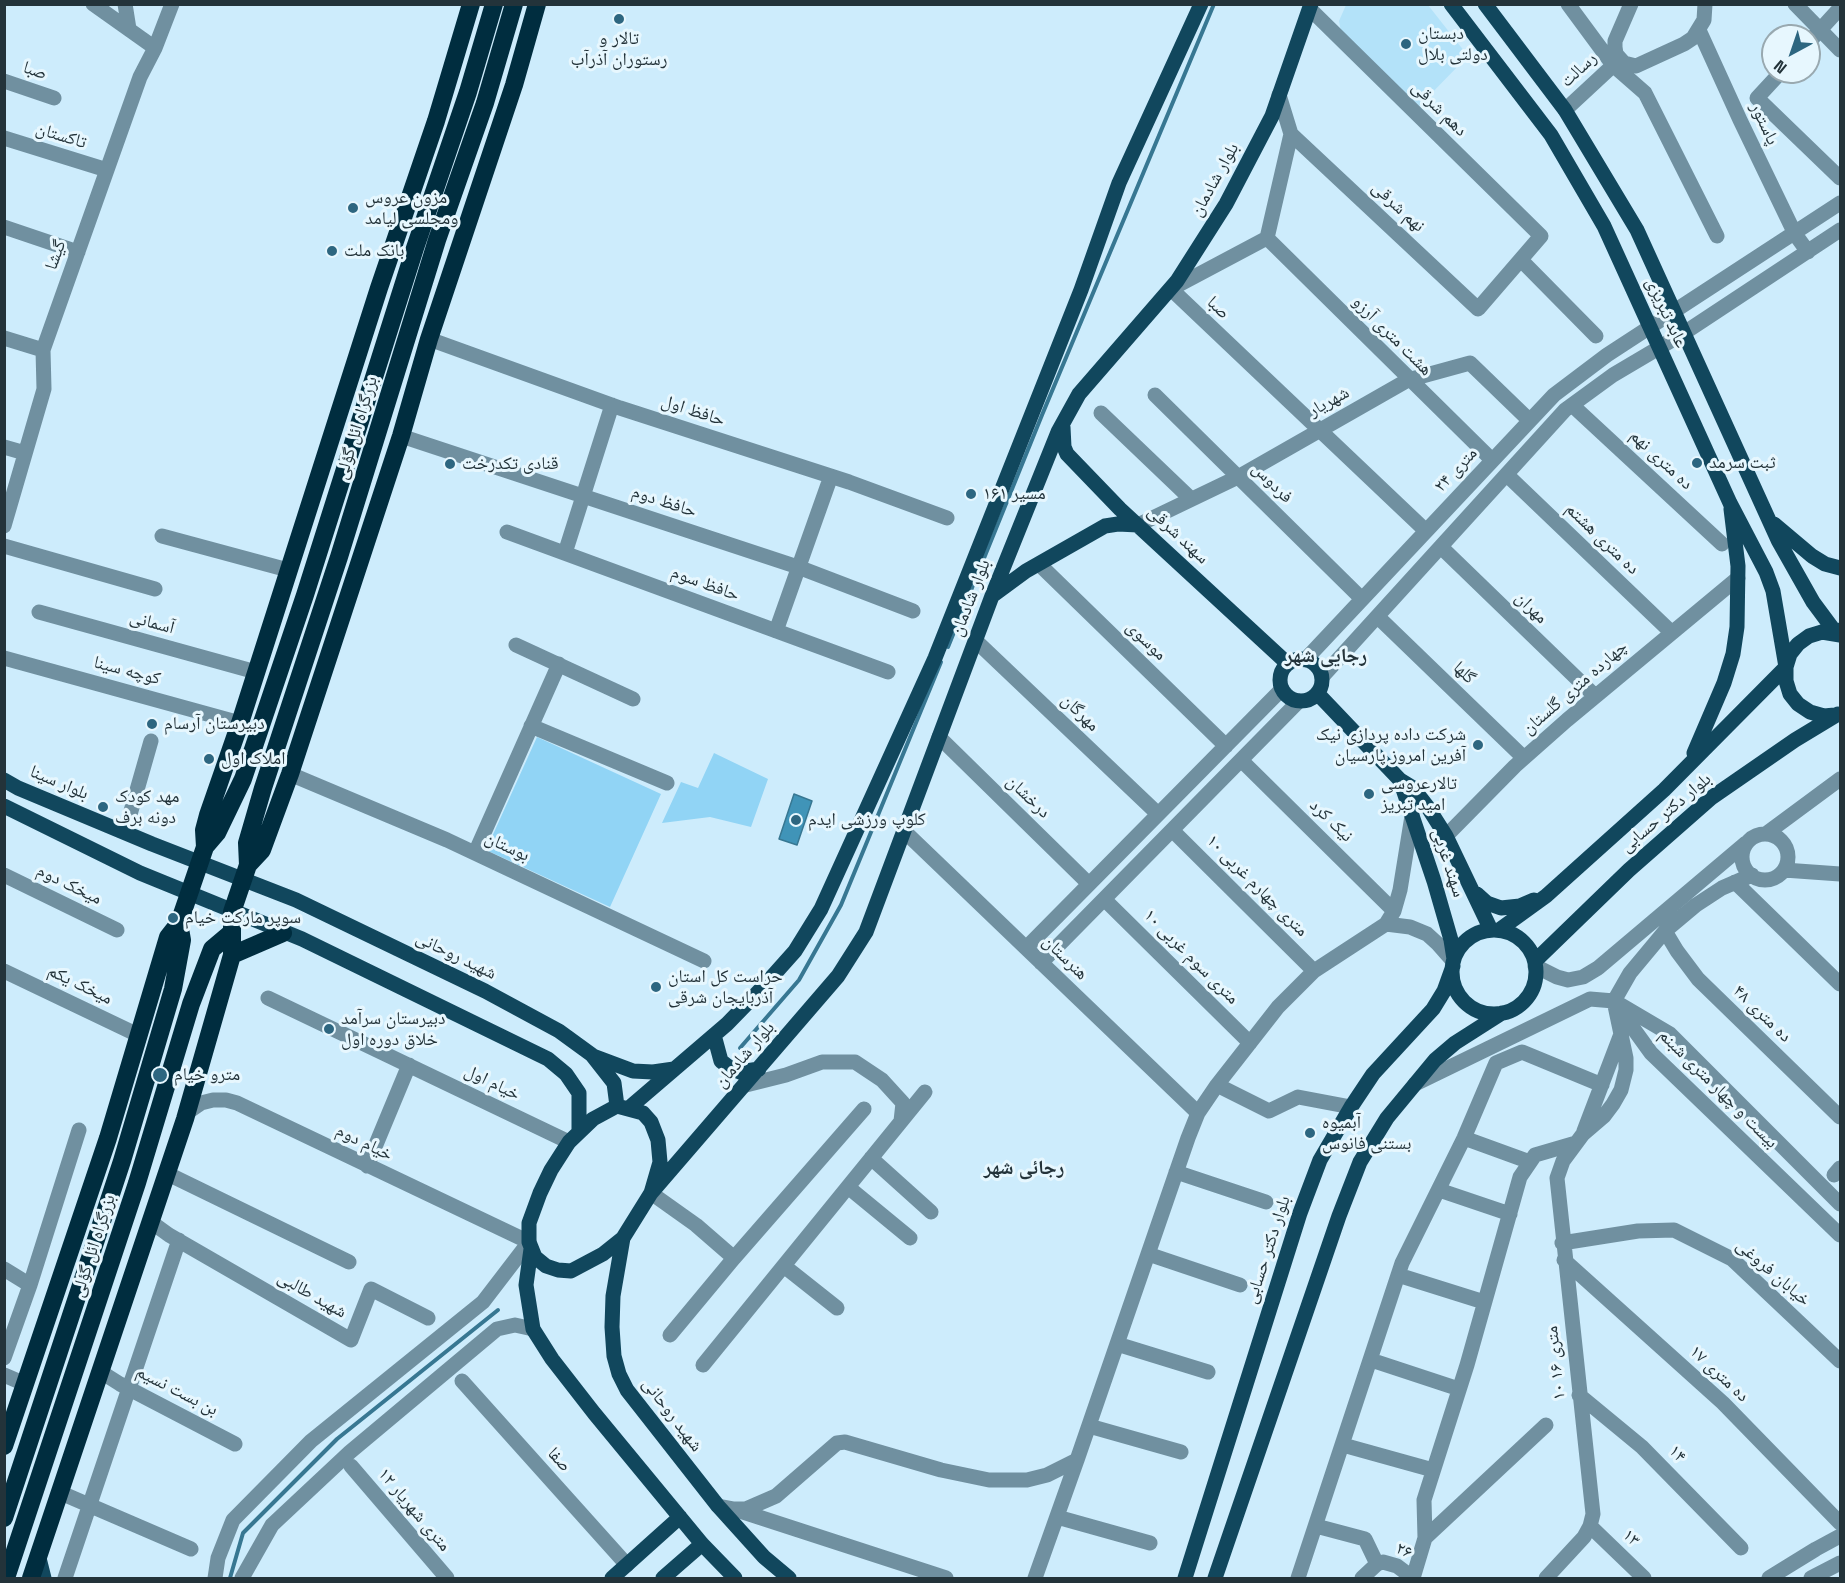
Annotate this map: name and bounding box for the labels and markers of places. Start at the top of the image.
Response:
marker: تالار و رستوران آذرآب [612,12,626,26]
place label: دبستان دولتی بلال [1418,23,1488,66]
place label: تالار و رستوران آذرآب [571,28,667,70]
marker: دبستان دولتی بلال [1399,37,1413,51]
place label: مزون عروس ومجلسی لیامد [365,187,459,230]
marker: مزون عروس ومجلسی لیامد [346,201,360,215]
place label: بانک ملت [344,240,404,262]
marker: بانک ملت [325,244,339,258]
place label: ثبت سرمد [1709,452,1776,474]
place label: قنادی تکدرخت [462,453,559,475]
marker: ثبت سرمد [1690,456,1704,470]
marker: قنادی تکدرخت [443,457,457,471]
place label: مسیر ۱۶۱ [983,483,1046,505]
marker: مسیر ۱۶۱ [964,487,978,501]
place label: دبیرستان آرسام [164,713,265,735]
marker: دبیرستان آرسام [145,717,159,731]
place label: شرکت داده پردازی نیک آفرین امروز پارسیان [1316,724,1466,766]
marker: شرکت داده پردازی نیک آفرین امروز پارسیان [1471,738,1485,752]
place label: املاک اول [221,748,286,770]
marker: املاک اول [202,752,216,766]
place label: تالارعروسی امید تبریز [1381,773,1457,816]
place label: مهد کودک دونه برف [115,786,180,828]
marker: تالارعروسی امید تبریز [1362,787,1376,801]
marker: مهد کودک دونه برف [96,800,110,814]
place label: کلوپ ورزشی ایدم [808,809,926,831]
marker: کلوپ ورزشی ایدم [789,813,803,827]
place label: سوپر مارکت خیام [185,907,301,929]
marker: سوپر مارکت خیام [166,911,180,925]
place label: حراست کل استان آذربایجان شرقی [668,966,783,1008]
marker: حراست کل استان آذربایجان شرقی [649,980,663,994]
place label: دبیرستان سرآمد خلاق دوره اول [341,1008,445,1050]
marker: دبیرستان سرآمد خلاق دوره اول [322,1022,336,1036]
place label: مترو خیام [174,1064,240,1086]
marker: مترو خیام [151,1066,169,1084]
place label: آبمیوه بستنی فانوس [1322,1112,1411,1154]
marker: آبمیوه بستنی فانوس [1303,1126,1317,1140]

